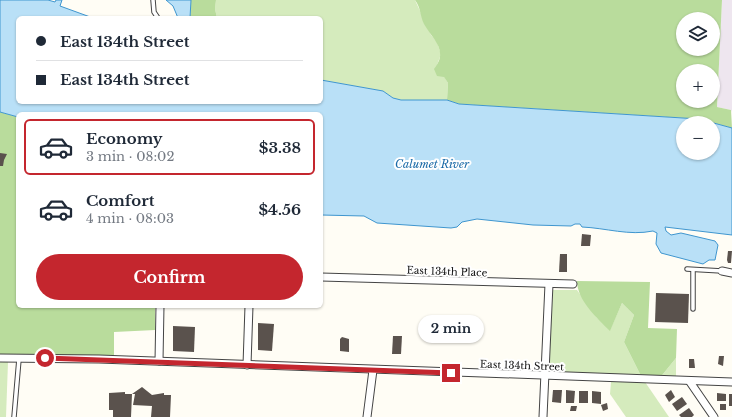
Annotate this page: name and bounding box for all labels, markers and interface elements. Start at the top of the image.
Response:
map controls [676,12,720,160]
button: layers [676,12,720,56]
text: East 134th Street [60,32,190,51]
button: + [676,64,720,108]
text: East 134th Street [60,70,190,89]
button: − [676,116,720,160]
icon: car [38,129,74,165]
text: Economy [86,129,163,148]
text: $3.38 [259,138,301,157]
text: 3 min · 08:02 [86,148,174,165]
water label: Calumet River [395,157,470,171]
icon: car [38,191,74,227]
text: Comfort [86,191,154,210]
text: $4.56 [258,200,301,219]
text: 4 min · 08:03 [86,210,174,227]
button: Confirm [36,254,303,300]
street label: East 134th Place [406,264,488,279]
callout: 2 min [418,315,484,343]
text: 2 min [431,320,471,337]
route start [36,349,54,367]
street label: East 134th Street [480,358,564,373]
route end [442,364,460,382]

